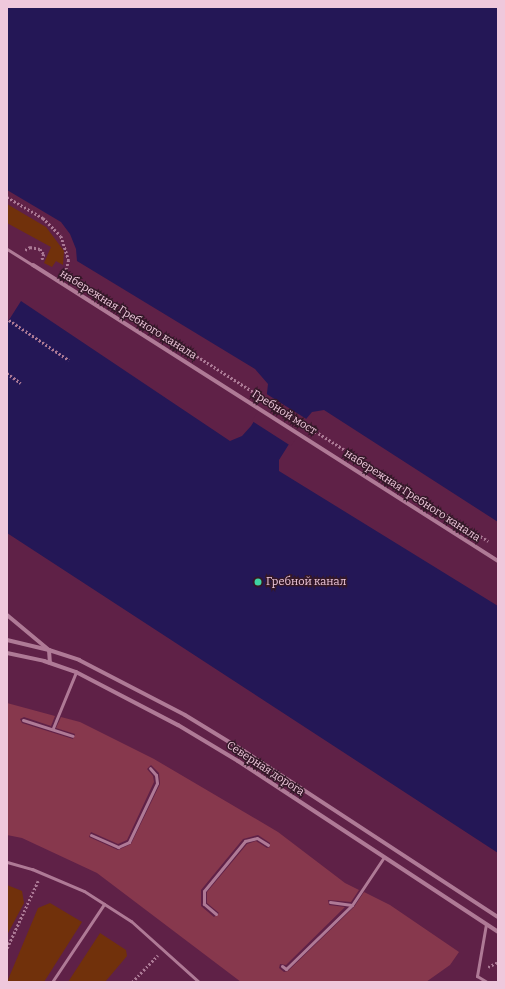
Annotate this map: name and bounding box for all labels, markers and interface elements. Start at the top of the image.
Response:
street label: набережная Гребного канала [57,267,199,363]
street label: Гребной мост [249,388,319,438]
street label: набережная Гребного канала [342,447,482,545]
place label: Гребной канал [266,575,346,589]
marker: Гребной канал [253,577,263,587]
street label: Северная дорога [224,739,306,799]

